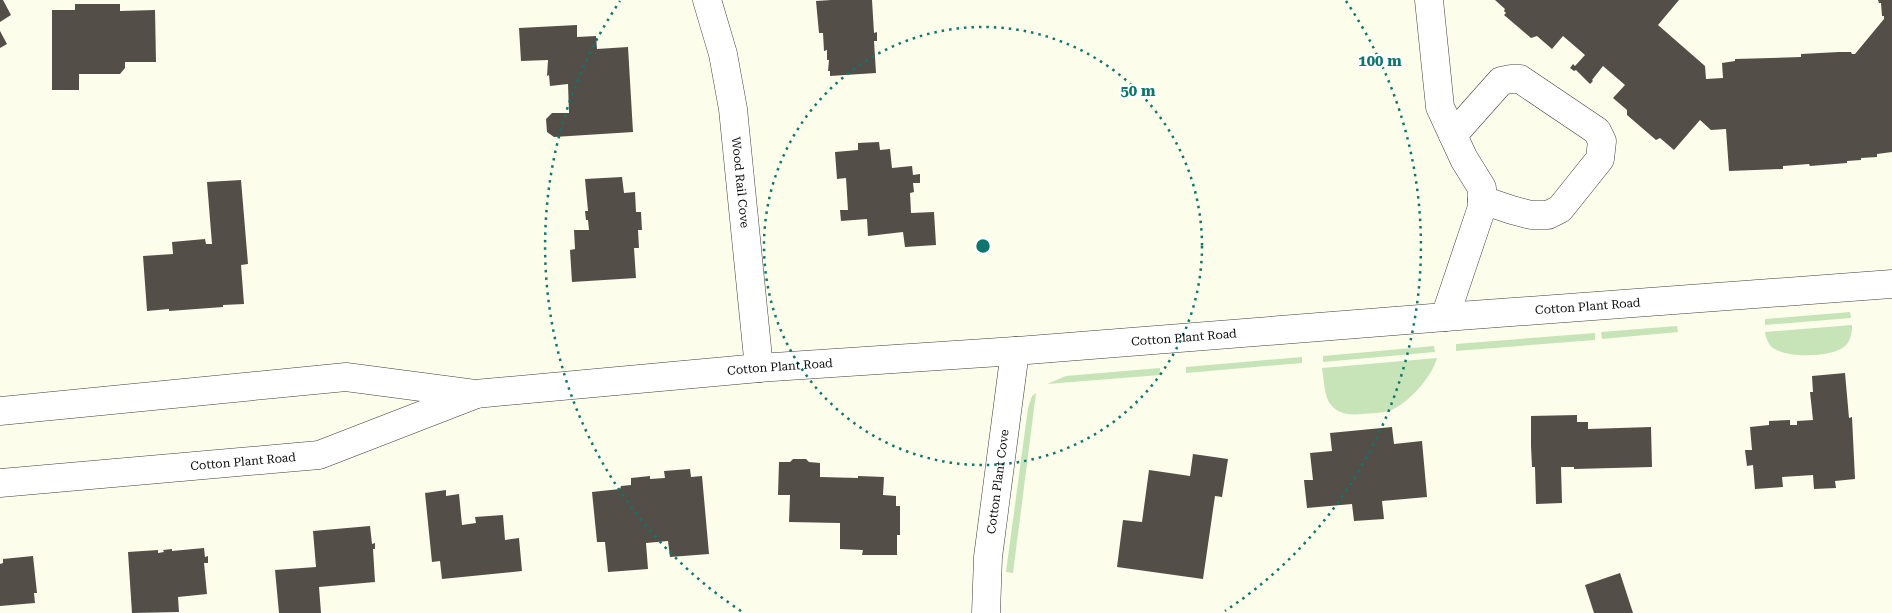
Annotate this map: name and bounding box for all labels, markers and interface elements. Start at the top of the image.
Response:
text: 100 m [1358,52,1402,70]
text: 50 m [1120,82,1156,100]
street label: Wood Rail Cove [729,136,752,229]
centre of rings [974,237,992,255]
street label: Cotton Plant Road [1534,296,1641,317]
street label: Cotton Plant Road [1131,326,1238,349]
street label: Cotton Plant Road [727,356,834,378]
street label: Cotton Plant Cove [984,428,1012,535]
street label: Cotton Plant Road [190,450,297,473]

